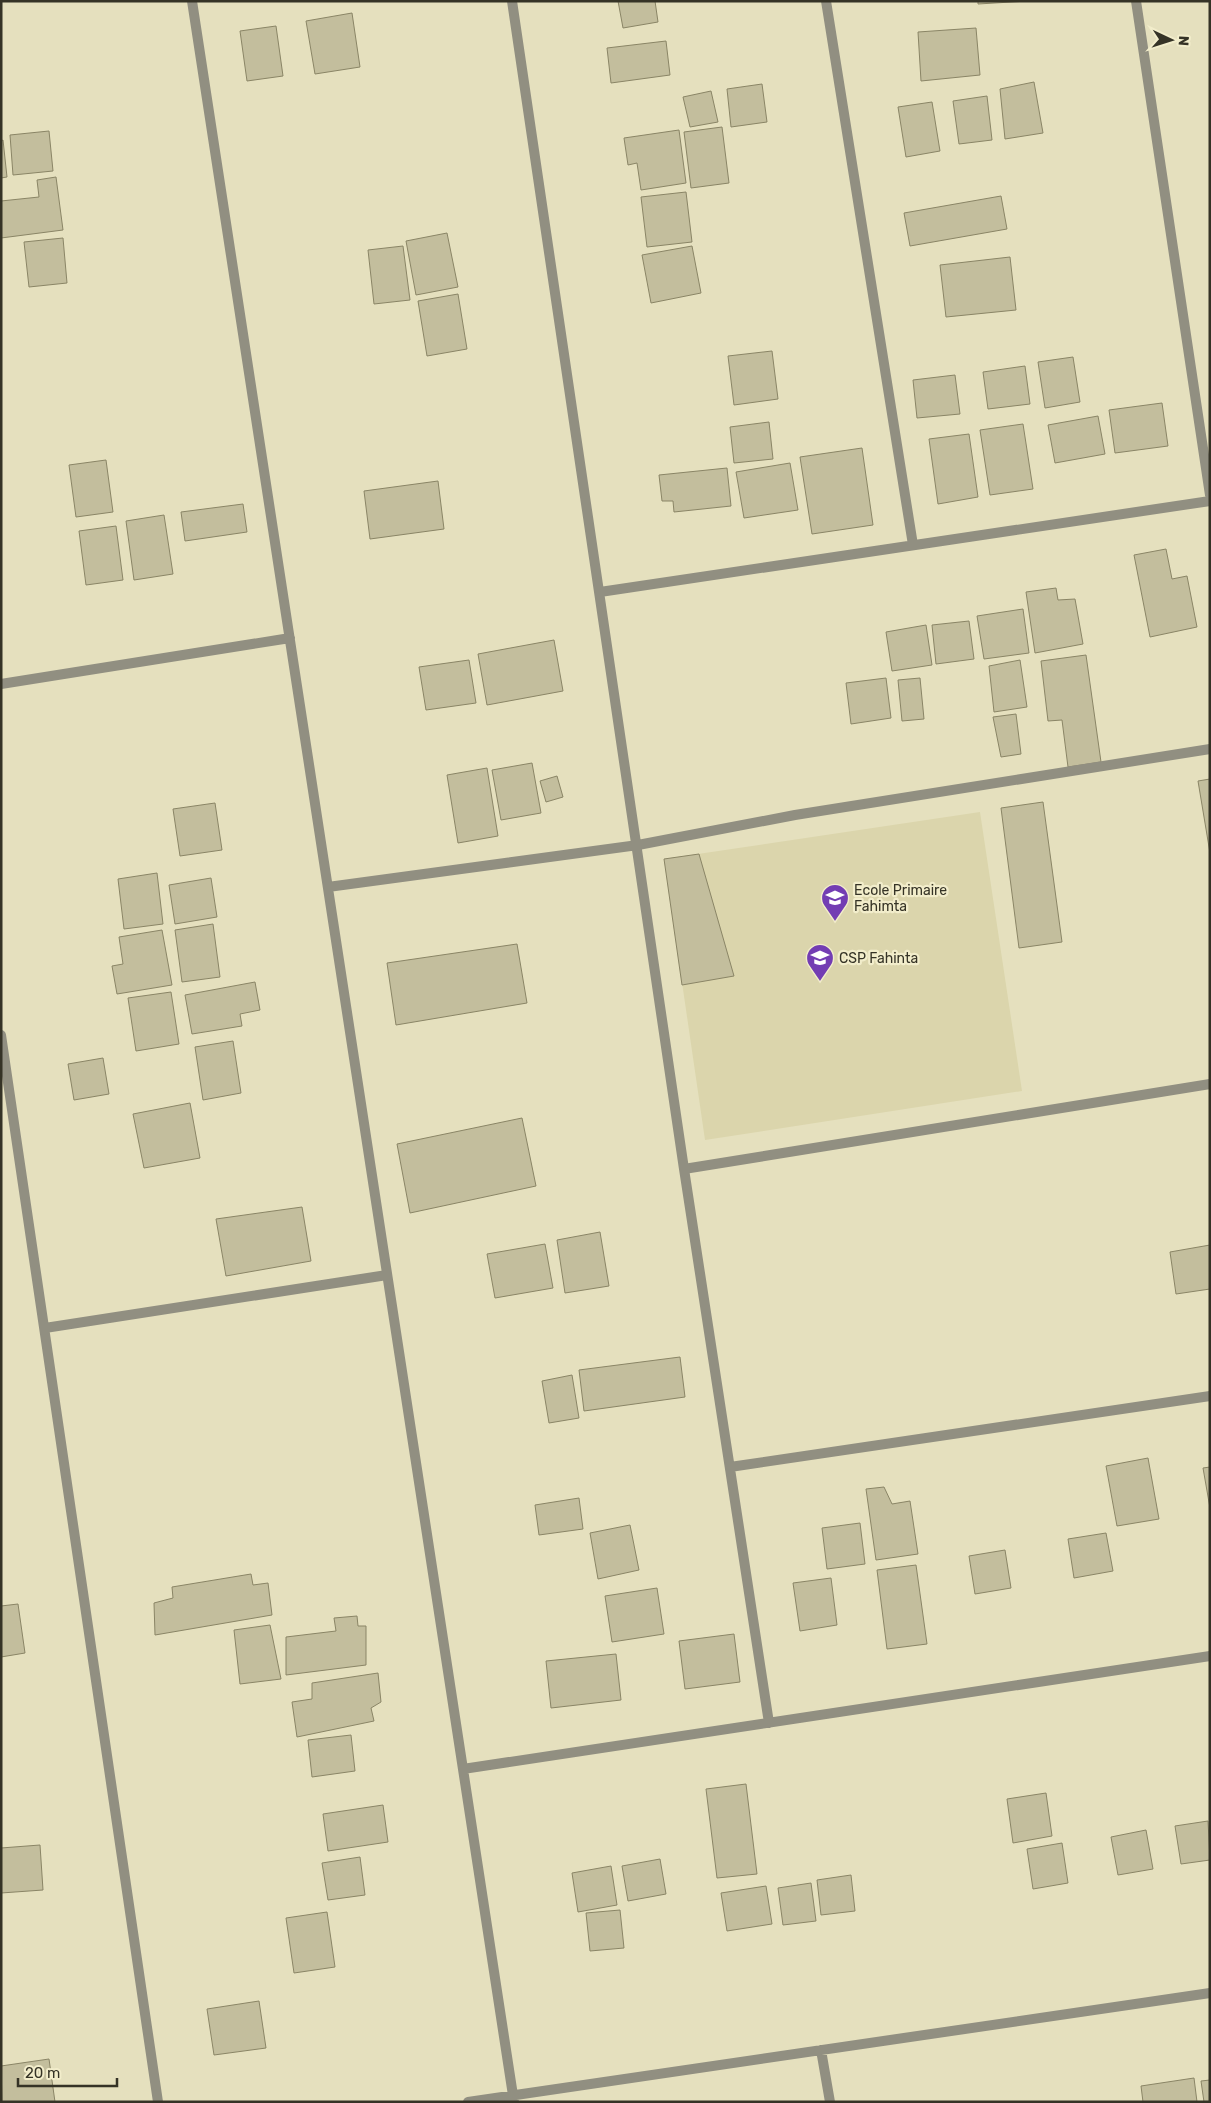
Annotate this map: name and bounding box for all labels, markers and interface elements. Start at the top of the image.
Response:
north arrow [1146,15,1196,65]
text: N [1175,35,1192,46]
place label: Ecole Primaire Fahimta [854,882,947,915]
school or university icon: Ecole Primaire Fahimta [820,883,850,922]
school or university icon: CSP Fahinta [805,943,835,982]
place label: CSP Fahinta [839,950,918,967]
scale bar [18,2056,116,2088]
text: 20 m [25,2064,60,2082]

